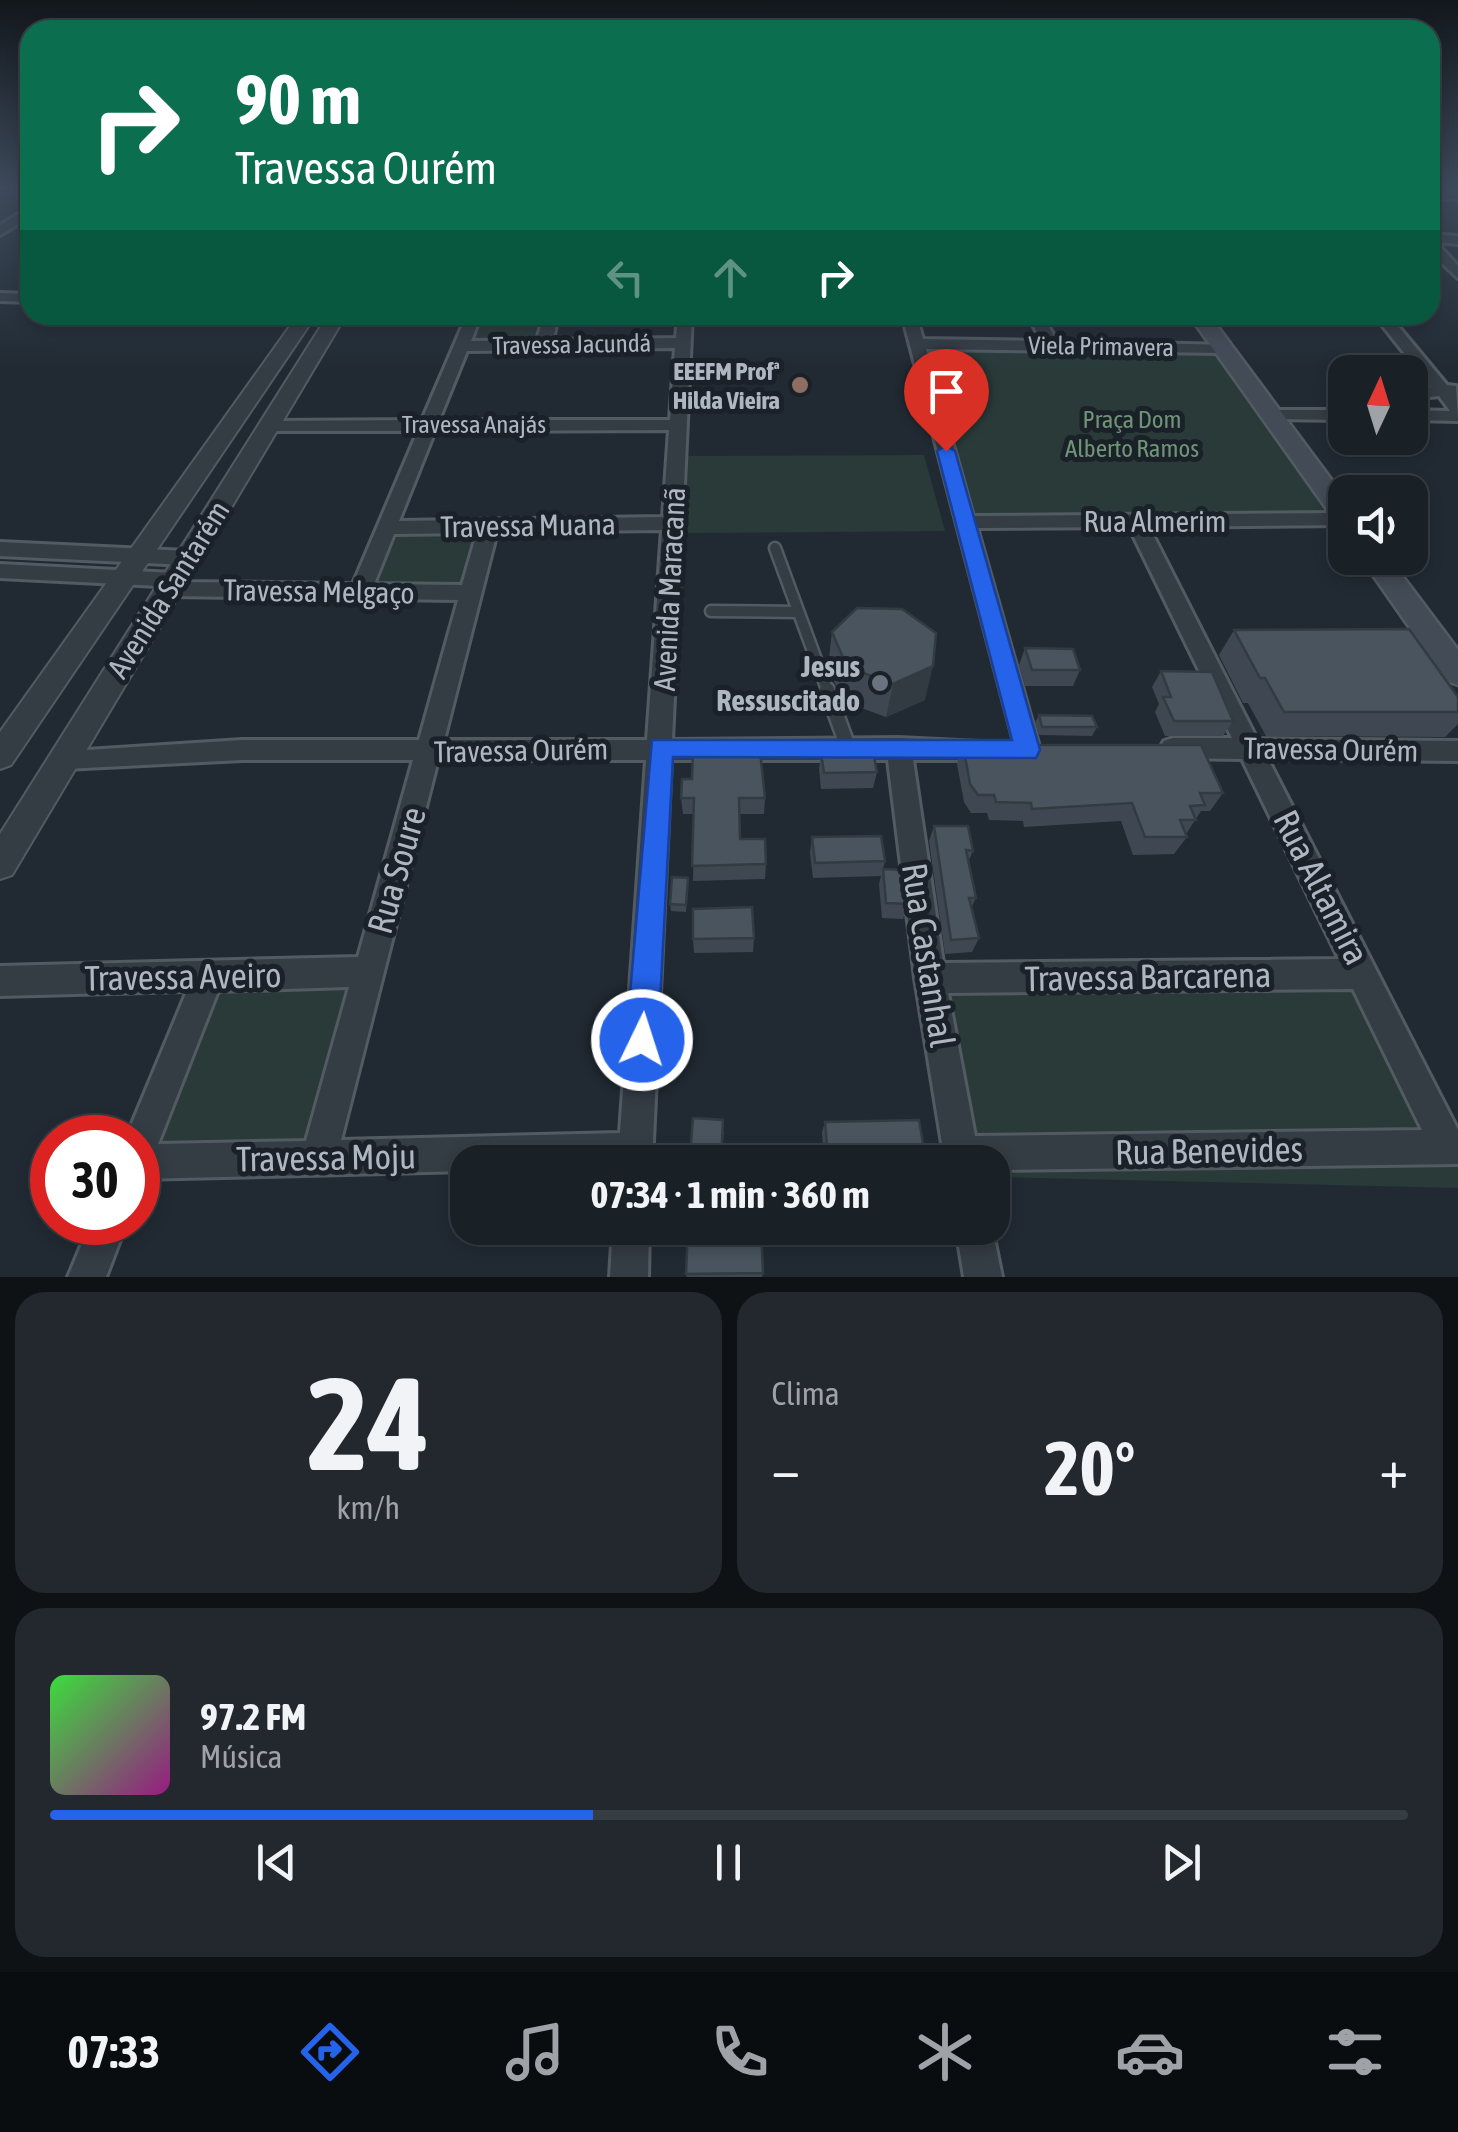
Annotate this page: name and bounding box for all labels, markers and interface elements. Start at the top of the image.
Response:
text: 90 m [235,59,361,139]
icon: right [70,60,200,190]
text: Travessa Ourém [235,142,497,194]
icon: left [598,250,653,305]
icon: ahead [703,250,758,305]
icon: right [808,250,863,305]
street label: Travessa Jacundá [492,329,652,359]
street label: Viela Primavera [1028,331,1174,361]
pin [904,349,989,452]
north arrow [1328,355,1428,455]
map controls [1328,355,1428,575]
place label: EEEFM Profª Hilda Vieira [673,357,780,414]
icon: arrive [919,364,974,419]
marker: EEEFM Profª Hilda Vieira [789,374,811,396]
park label: Praça Dom Alberto Ramos [1065,405,1199,462]
street label: Travessa Anajás [402,410,546,438]
button: sound [1328,475,1428,575]
street label: Avenida Maracanã [647,486,691,692]
street label: Avenida Santarém [100,494,236,684]
street label: Rua Almerim [1084,504,1226,538]
street label: Travessa Muana [440,506,616,544]
street label: Travessa Melgaço [223,572,415,610]
place label: Jesus Ressuscitado [716,649,860,717]
marker: Jesus Ressuscitado [869,672,891,694]
street label: Travessa Ourém [1243,730,1419,768]
street label: Travessa Ourém [433,731,609,769]
street label: Rua Soure [359,802,433,938]
street label: Rua Altamira [1266,803,1378,971]
street label: Rua Castanhal [895,860,963,1050]
street label: Travessa Aveiro [84,954,282,998]
street label: Travessa Barcarena [1024,954,1272,998]
position arrow [590,988,694,1092]
speed limit sign: 30 [30,1115,160,1245]
street label: Rua Benevides [1115,1128,1303,1172]
street label: Travessa Moju [236,1135,416,1179]
text: 07:34 · 1 min · 360 m [590,1173,870,1216]
text: 24 [307,1349,429,1498]
text: Clima [772,1375,840,1412]
text: 20° [1044,1425,1135,1511]
text: − [772,1437,800,1500]
text: + [1379,1437,1408,1500]
text: km/h [337,1489,400,1526]
text: 97.2 FM [200,1695,306,1738]
text: Música [200,1738,282,1775]
icon: previous [249,1835,304,1890]
icon: pause [701,1835,756,1890]
icon: next [1154,1835,1209,1890]
icon: directions [295,2017,365,2087]
icon: music [500,2017,570,2087]
icon: phone [705,2017,775,2087]
icon: climate [910,2017,980,2087]
icon: car [1115,2017,1185,2087]
icon: filters [1320,2017,1390,2087]
text: 07:33 [68,2026,160,2078]

